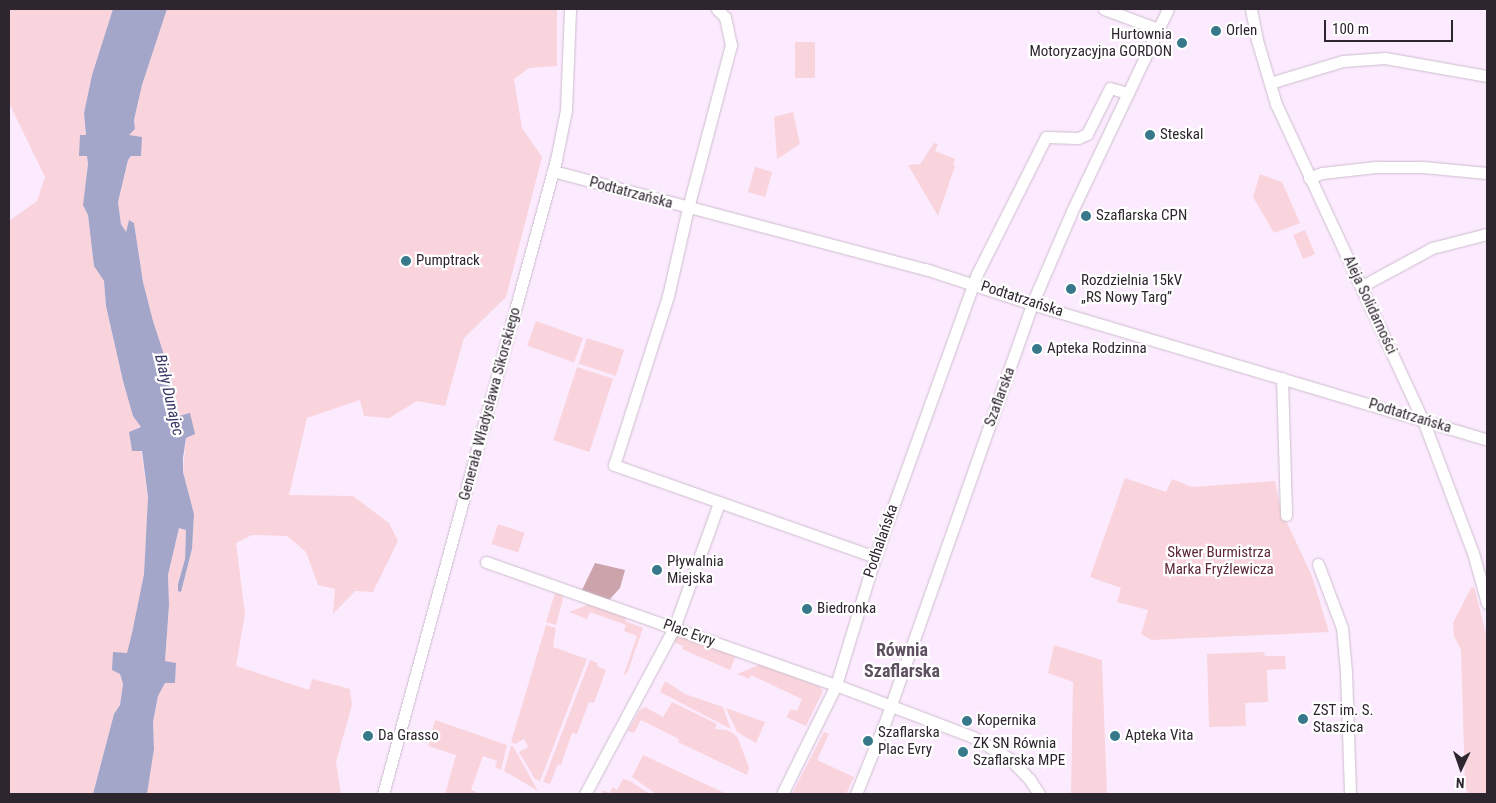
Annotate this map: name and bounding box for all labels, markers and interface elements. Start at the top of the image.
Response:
scale bar [1326,10,1455,42]
text: 100 m [1332,20,1369,38]
place label: Orlen [1226,22,1257,40]
place label: Hurtownia Motoryzacyjna GORDON [1029,25,1172,60]
marker: Orlen [1210,25,1222,37]
marker: Hurtownia Motoryzacyjna GORDON [1176,37,1188,49]
place label: Steskal [1160,126,1203,144]
marker: Steskal [1144,129,1156,141]
street label: Podtatrzańska [587,173,675,213]
place label: Szaflarska CPN [1096,207,1187,225]
marker: Szaflarska CPN [1080,210,1092,222]
place label: Pumptrack [416,252,480,270]
street label: Aleja Solidarności [1339,253,1401,357]
marker: Pumptrack [400,255,412,267]
place label: Rozdzielnia 15kV „RS Nowy Targ” [1081,271,1182,306]
street label: Podtatrzańska [978,277,1066,321]
marker: Rozdzielnia 15kV „RS Nowy Targ” [1065,283,1077,295]
street label: Generała Władysława Sikorskiego [456,305,524,503]
place label: Apteka Rodzinna [1047,340,1147,358]
marker: Apteka Rodzinna [1031,343,1043,355]
water label: Biały Dunajec [150,353,188,437]
street label: Szaflarska [981,365,1019,429]
street label: Podtatrzańska [1366,395,1454,437]
street label: Podhalańska [860,502,902,580]
park label: Skwer Burmistrza Marka Fryźlewicza [1164,543,1274,578]
place label: Pływalnia Miejska [667,552,724,587]
marker: Pływalnia Miejska [651,564,663,576]
place label: Biedronka [817,600,876,618]
marker: Biedronka [801,603,813,615]
street label: Plac Evry [661,615,717,651]
district label: Równia Szaflarska [864,640,940,682]
place label: ZST im. S. Staszica [1313,701,1374,736]
place label: Kopernika [977,712,1036,730]
marker: ZST im. S. Staszica [1297,713,1309,725]
marker: Kopernika [961,715,973,727]
place label: Szaflarska Plac Evry [878,723,940,758]
place label: Da Grasso [378,727,439,745]
place label: Apteka Vita [1125,727,1193,745]
marker: Da Grasso [362,730,374,742]
marker: Apteka Vita [1109,730,1121,742]
place label: ZK SN Równia Szaflarska MPE [973,734,1065,769]
marker: Szaflarska Plac Evry [862,735,874,747]
north arrow [1436,743,1486,793]
marker: ZK SN Równia Szaflarska MPE [957,746,969,758]
text: N [1456,775,1465,791]

